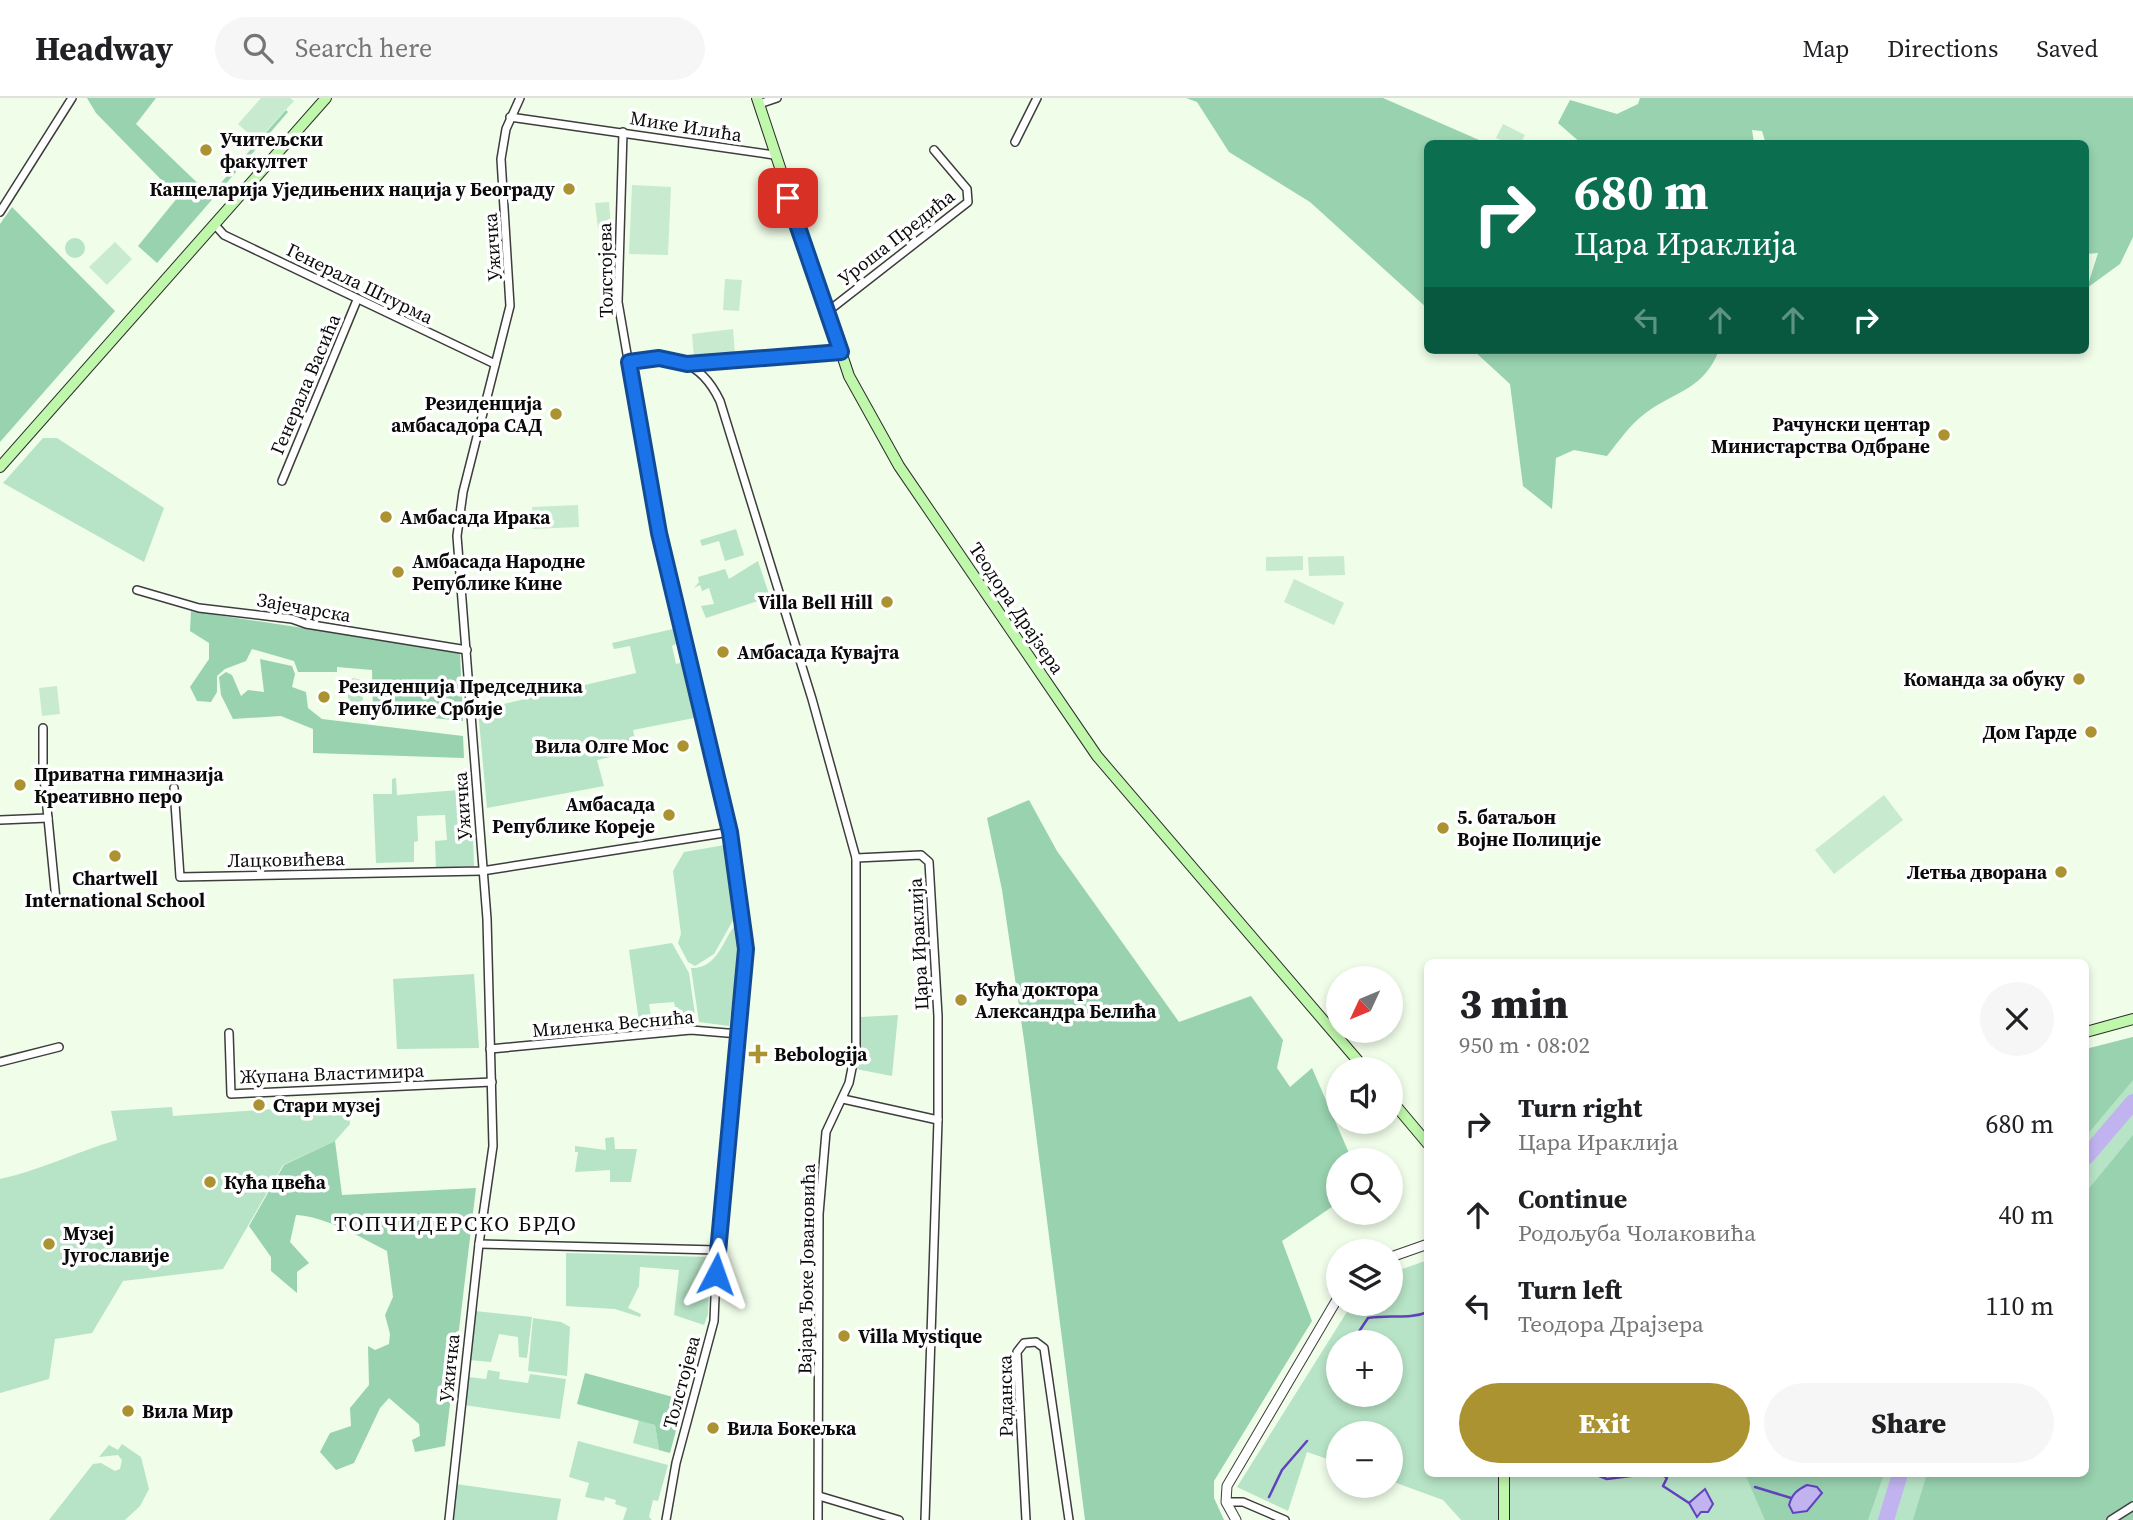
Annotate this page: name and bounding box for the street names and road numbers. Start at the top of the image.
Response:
street label: Мике Илића [628,104,744,148]
street label: Уроша Предића [832,183,960,291]
street label: Ужичка [477,212,507,282]
street label: Толстојева [591,222,619,318]
street label: Генерала Штурма [282,236,438,330]
street label: Генерала Васића [264,309,346,458]
street label: Теодора Драјзера [963,537,1071,679]
street label: Зајечарска [255,586,353,628]
street label: Ужичка [447,771,477,841]
street label: Лацковићева [227,845,345,873]
street label: Цара Ираклија [902,877,934,1011]
street label: Миленка Веснића [531,1003,695,1043]
street label: Жупана Властимира [239,1057,425,1089]
street label: Вајара Ђоке Јовановића [791,1163,821,1375]
street label: Ужичка [432,1332,466,1403]
street label: Толстојева [656,1332,706,1431]
street label: Раданска [991,1354,1019,1437]

